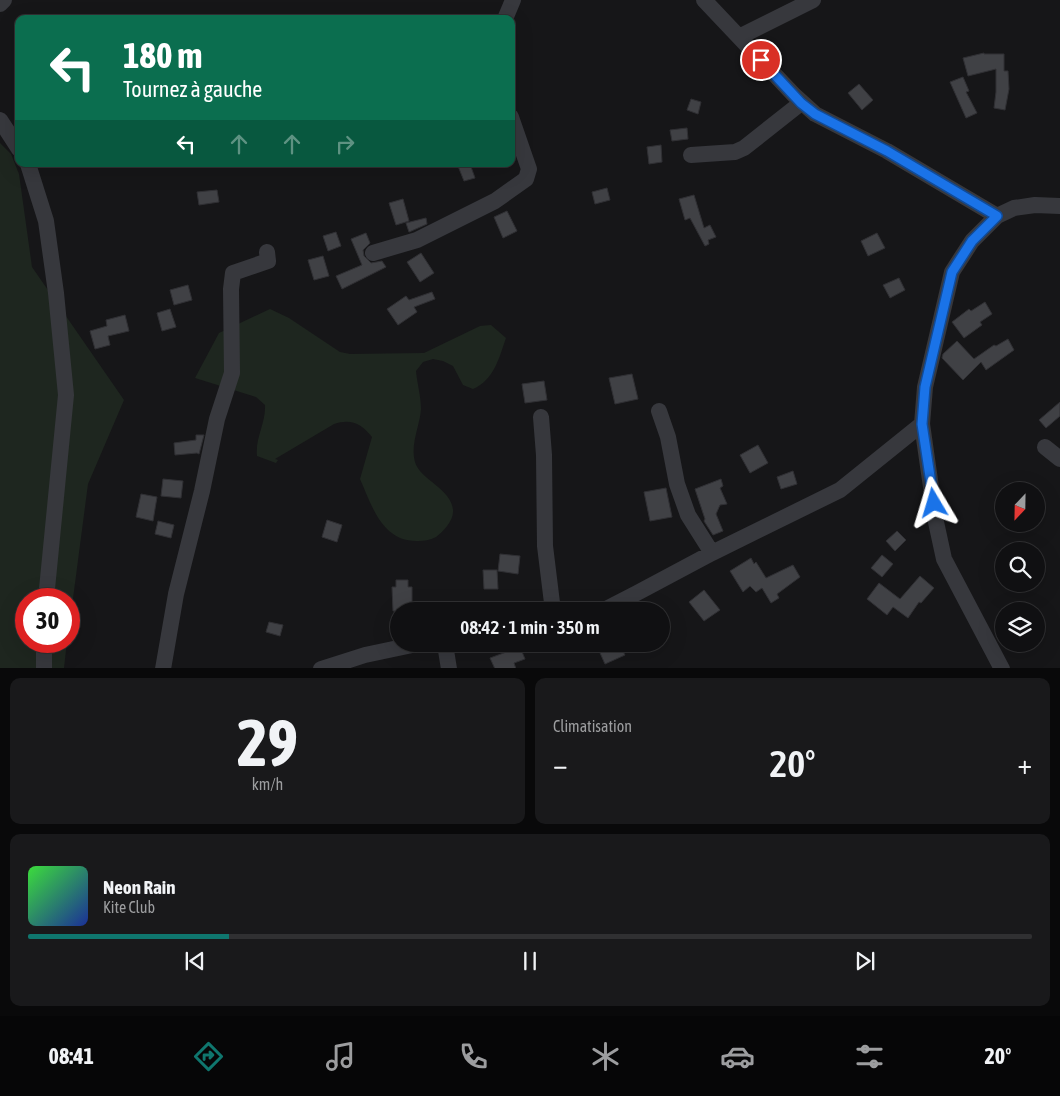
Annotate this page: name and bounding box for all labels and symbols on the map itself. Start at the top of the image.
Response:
pin [740,39,782,81]
position arrow [907,476,959,528]
north arrow [995,482,1045,532]
speed limit sign: 30 [15,588,80,653]

